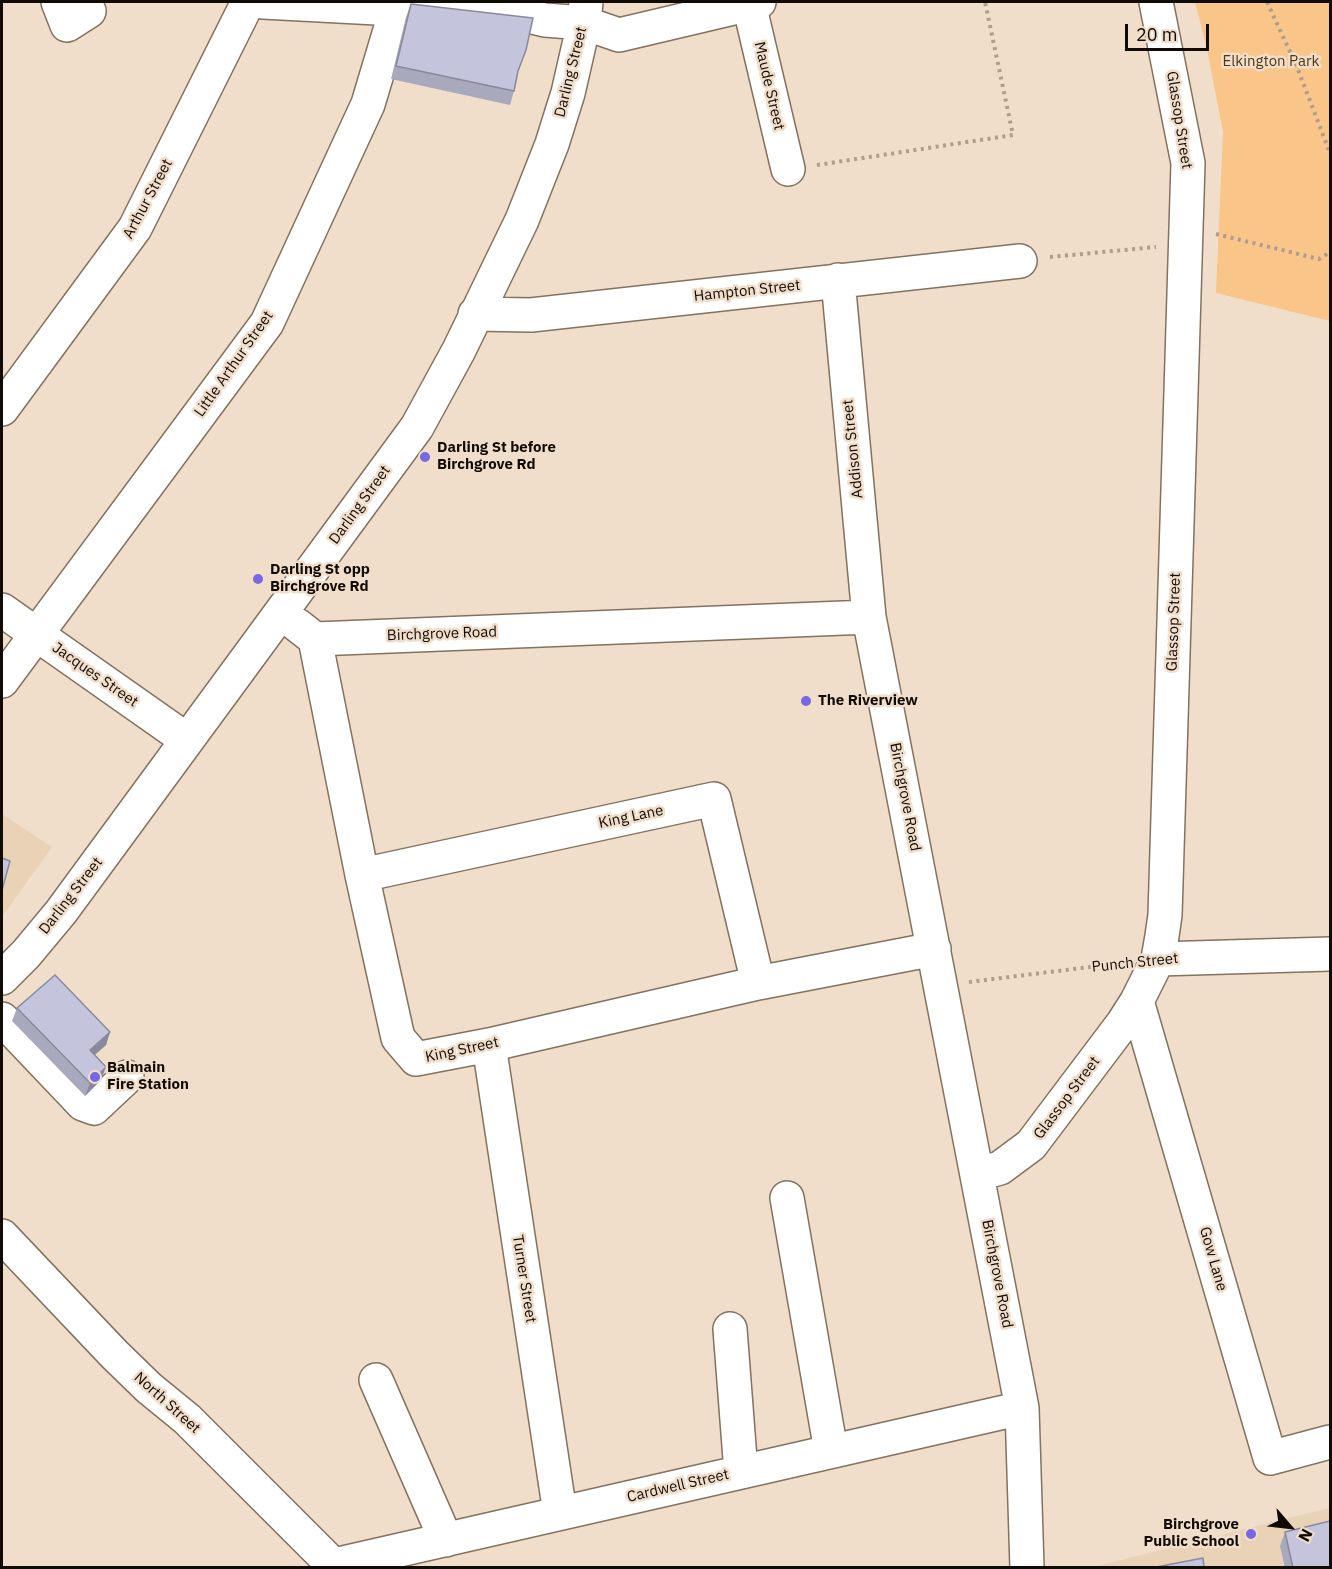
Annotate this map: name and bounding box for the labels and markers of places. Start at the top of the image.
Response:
place label: Darling St before Birchgrove Rd [437,439,556,474]
marker: Darling St before Birchgrove Rd [418,450,432,464]
place label: Darling St opp Birchgrove Rd [270,561,370,596]
marker: Darling St opp Birchgrove Rd [251,572,265,586]
place label: The Riverview [818,692,918,710]
marker: The Riverview [799,694,813,708]
place label: Balmain Fire Station [107,1059,189,1094]
marker: Balmain Fire Station [88,1070,102,1084]
place label: Birchgrove Public School [1143,1516,1239,1551]
marker: Birchgrove Public School [1244,1527,1258,1541]

